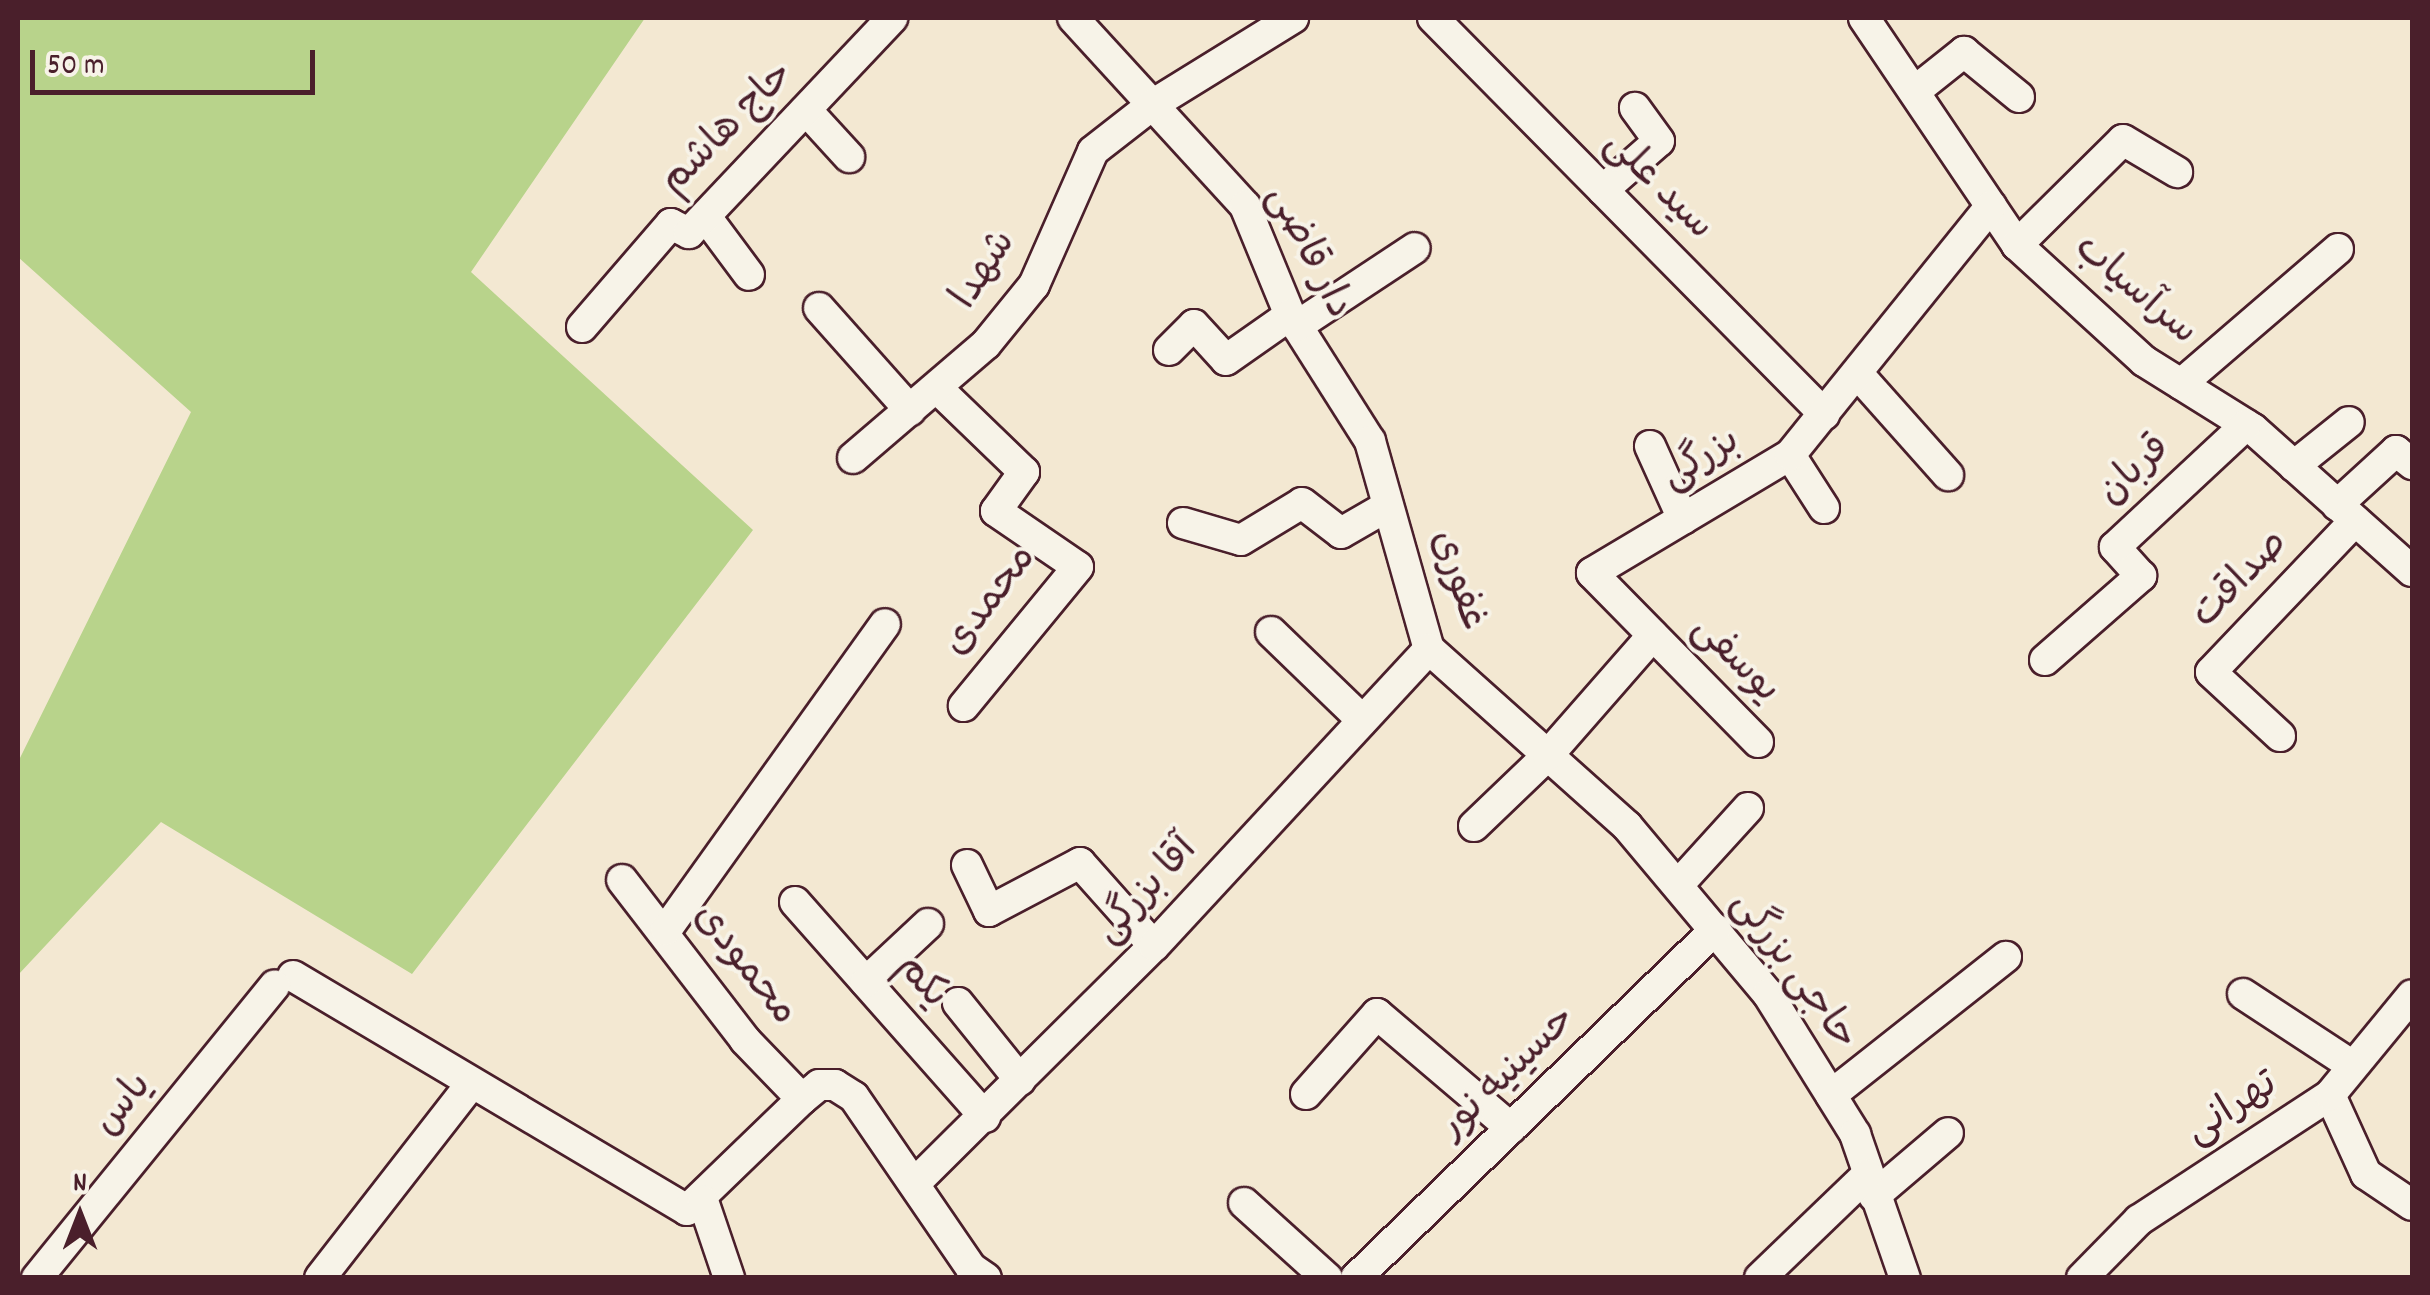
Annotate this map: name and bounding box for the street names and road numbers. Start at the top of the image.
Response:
street label: حاج هاشم [652,53,806,207]
street label: سید علی [1592,122,1722,252]
street label: دار قاضی [1253,178,1361,328]
street label: شهدا [943,223,1029,319]
street label: سرآسیاب [2062,226,2206,358]
street label: بزرگی [1654,419,1750,503]
street label: قربان [2090,426,2182,518]
street label: صداقت [2183,522,2301,640]
street label: غفوری [1417,525,1495,637]
street label: محمدی [935,537,1049,667]
street label: یوسفی [1680,607,1788,715]
street label: آقا بزرگی [1086,828,1210,956]
street label: حاجی بزرگی [1718,883,1866,1061]
street label: محمودی [680,895,806,1037]
street label: یکم [883,946,957,1020]
street label: حسینیه نور [1430,998,1588,1152]
street label: تهرانی [2178,1062,2288,1158]
street label: یاس [85,1065,165,1147]

